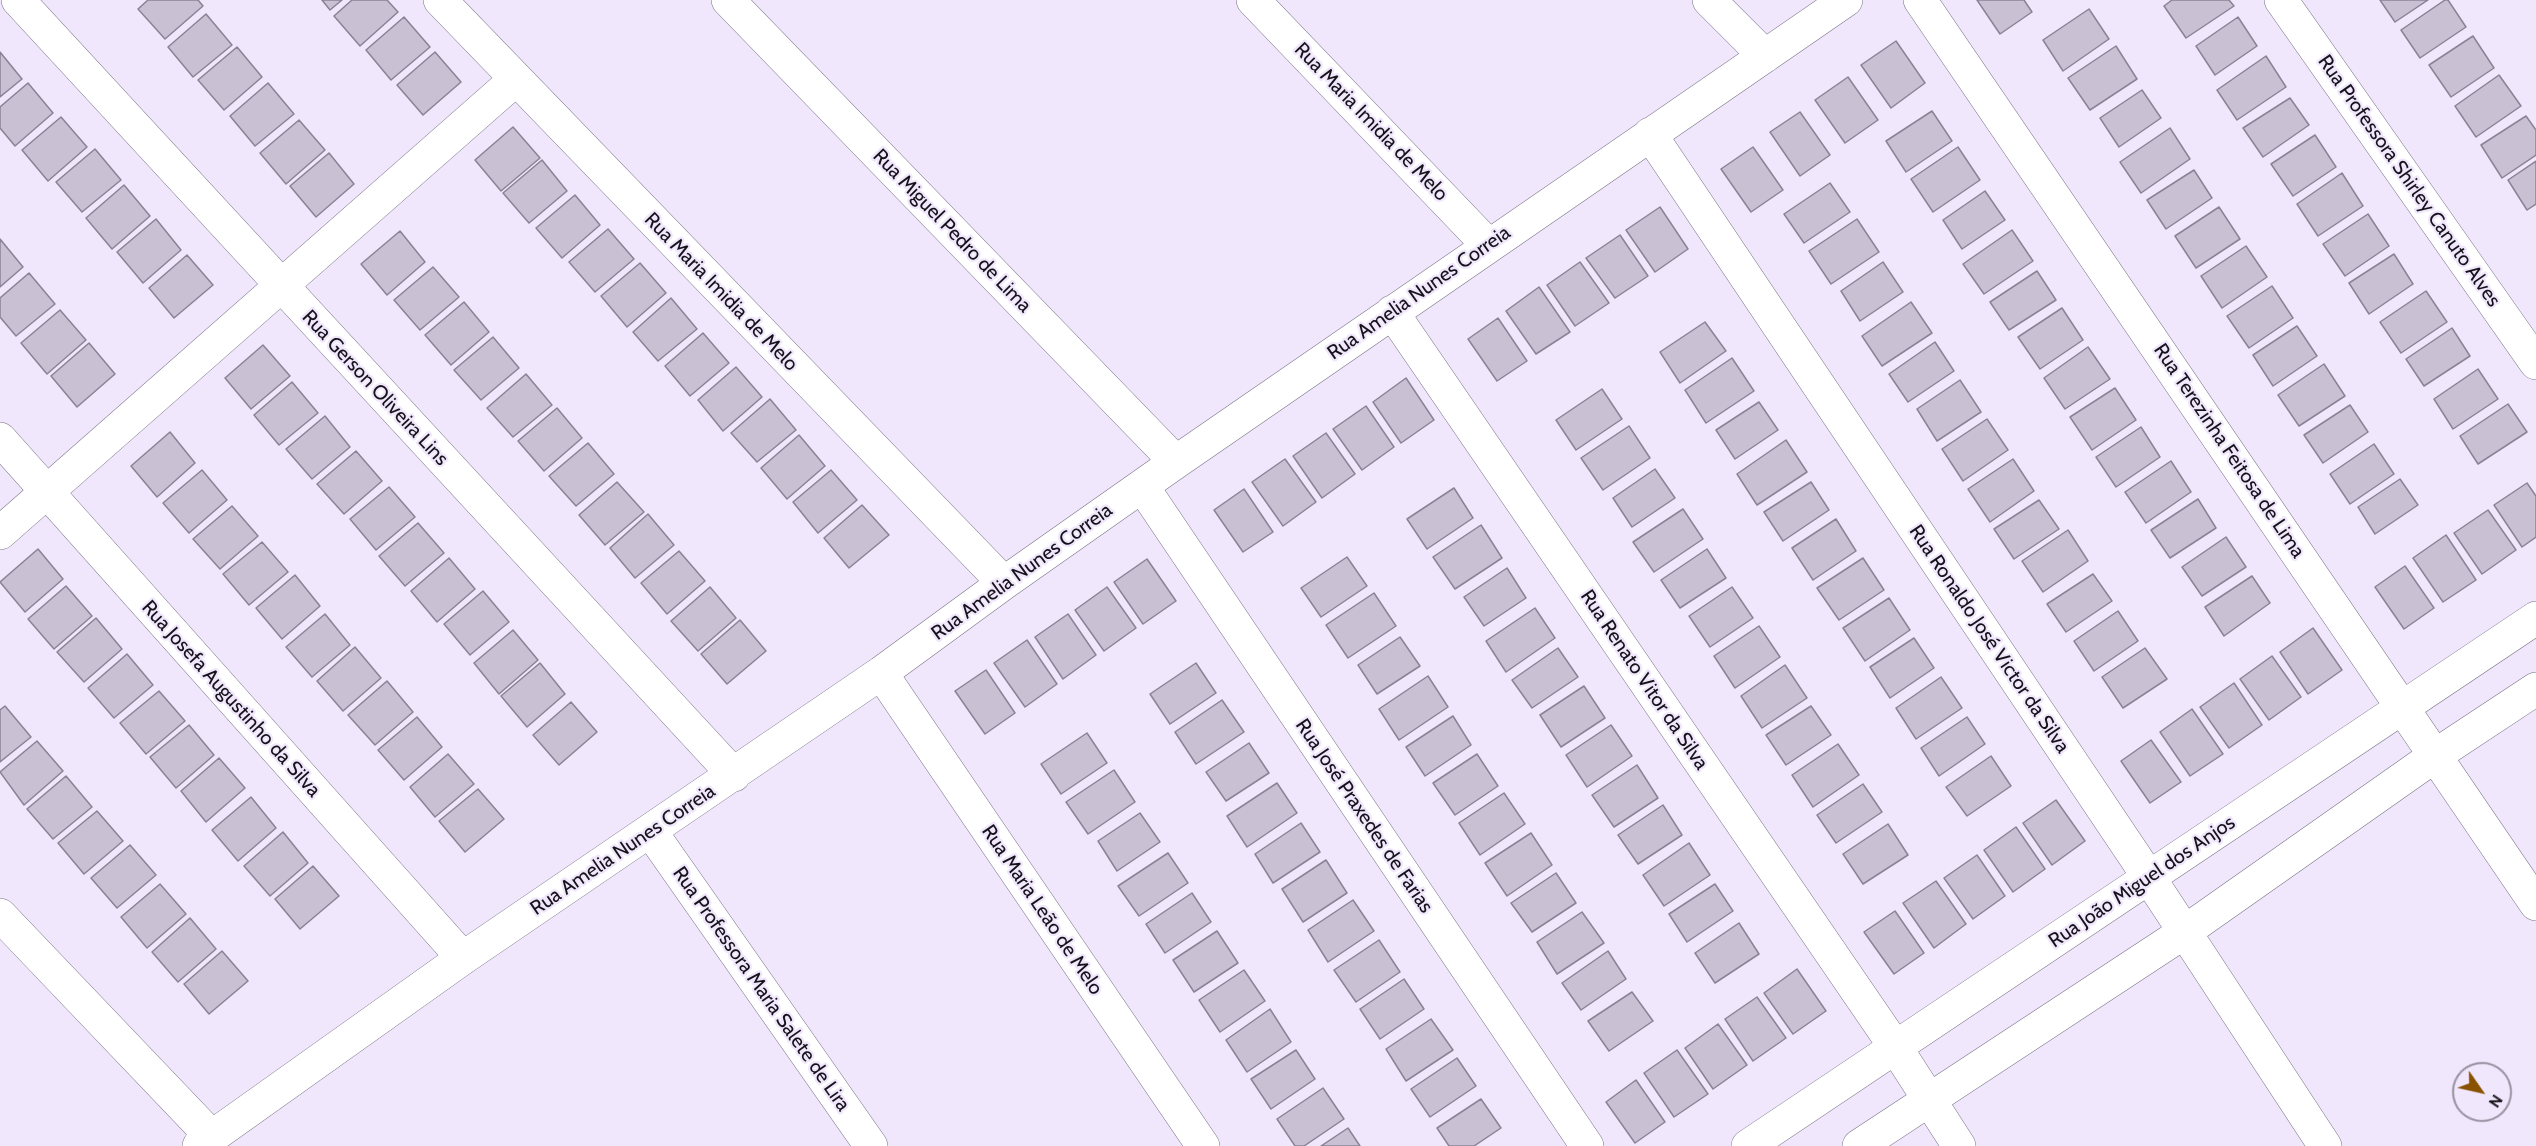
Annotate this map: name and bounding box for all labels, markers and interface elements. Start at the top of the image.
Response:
street label: Rua Maria Imidia de Melo [1289,38,1453,206]
street label: Rua Professora Shirley Canuto Alves [2313,50,2505,312]
street label: Rua Miguel Pedro de Lima [868,144,1036,318]
street label: Rua Maria Imidia de Melo [639,208,803,376]
street label: Rua Amelia Nunes Correia [1323,221,1515,365]
street label: Rua Gerson Oliveira Lins [297,305,453,471]
street label: Rua Terezinha Feitosa de Lima [2148,339,2310,563]
street label: Rua Amelia Nunes Correia [927,498,1117,646]
street label: Rua Ronaldo José Victor da Silva [1904,520,2074,758]
street label: Rua Renato Vitor da Silva [1575,586,1713,774]
street label: Rua Josefa Augustinho da Silva [136,596,326,802]
street label: Rua José Praxedes de Farias [1290,714,1438,918]
street label: Rua Amelia Nunes Correia [526,779,720,921]
street label: Rua João Miguel dos Anjos [2044,811,2240,953]
street label: Rua Maria Leão de Melo [976,821,1108,999]
street label: Rua Professora Maria Salete de Lira [667,862,855,1116]
north arrow [2452,1062,2512,1122]
text: N [2485,1091,2507,1111]

